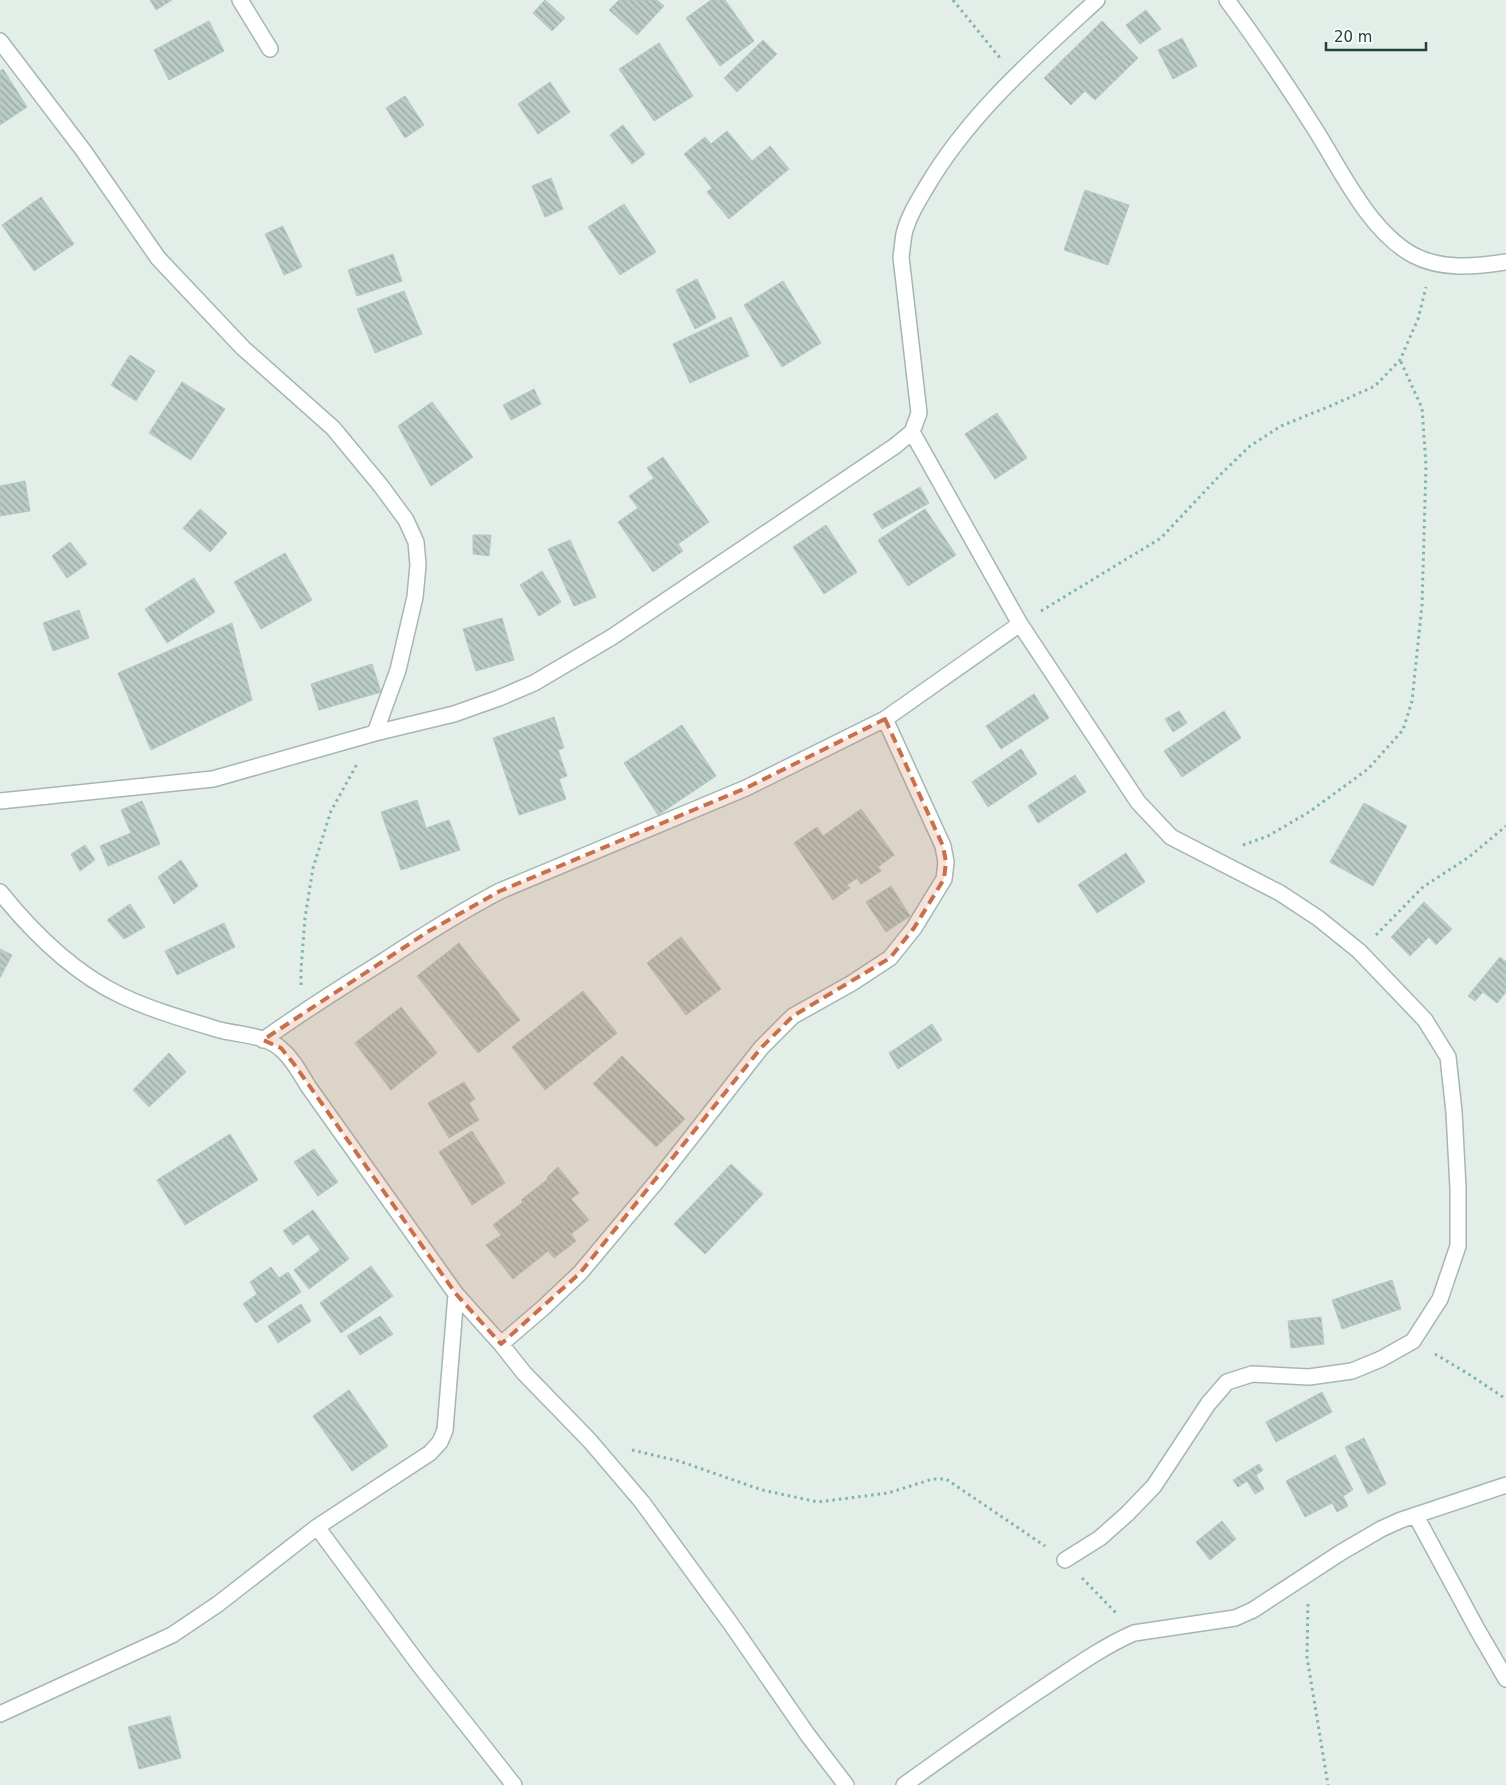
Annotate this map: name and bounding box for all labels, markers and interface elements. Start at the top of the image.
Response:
scale bar [1326,20,1426,52]
text: 20 m [1334,28,1372,46]

